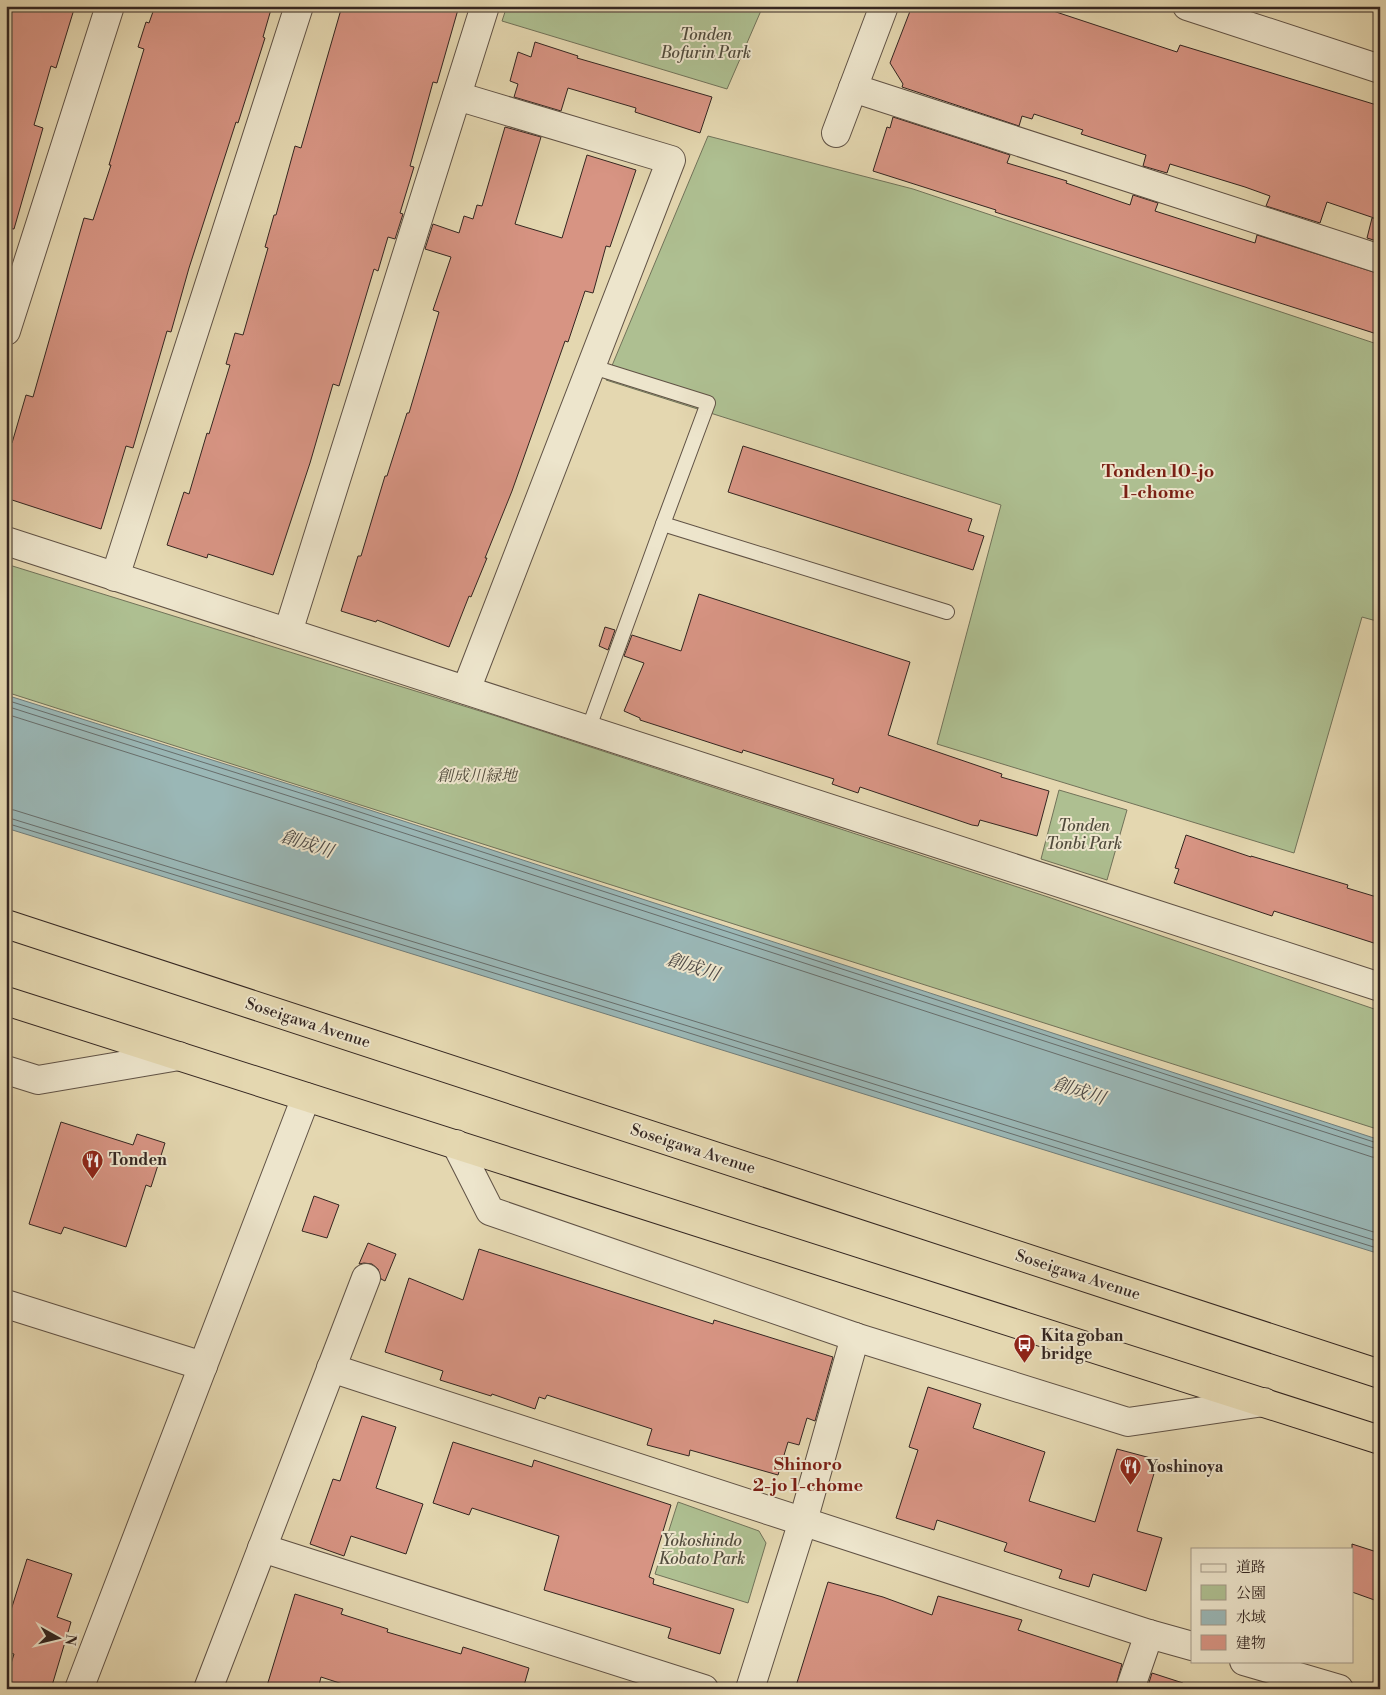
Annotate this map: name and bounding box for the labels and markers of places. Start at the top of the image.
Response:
restaurant icon: Tonden [81,1148,105,1179]
place label: Tonden [109,1150,167,1170]
place label: Kita goban bridge [1041,1326,1124,1364]
bus stop icon: Kita goban bridge [1013,1333,1037,1364]
restaurant icon: Yoshinoya [1118,1455,1142,1486]
place label: Yoshinoya [1146,1457,1224,1477]

